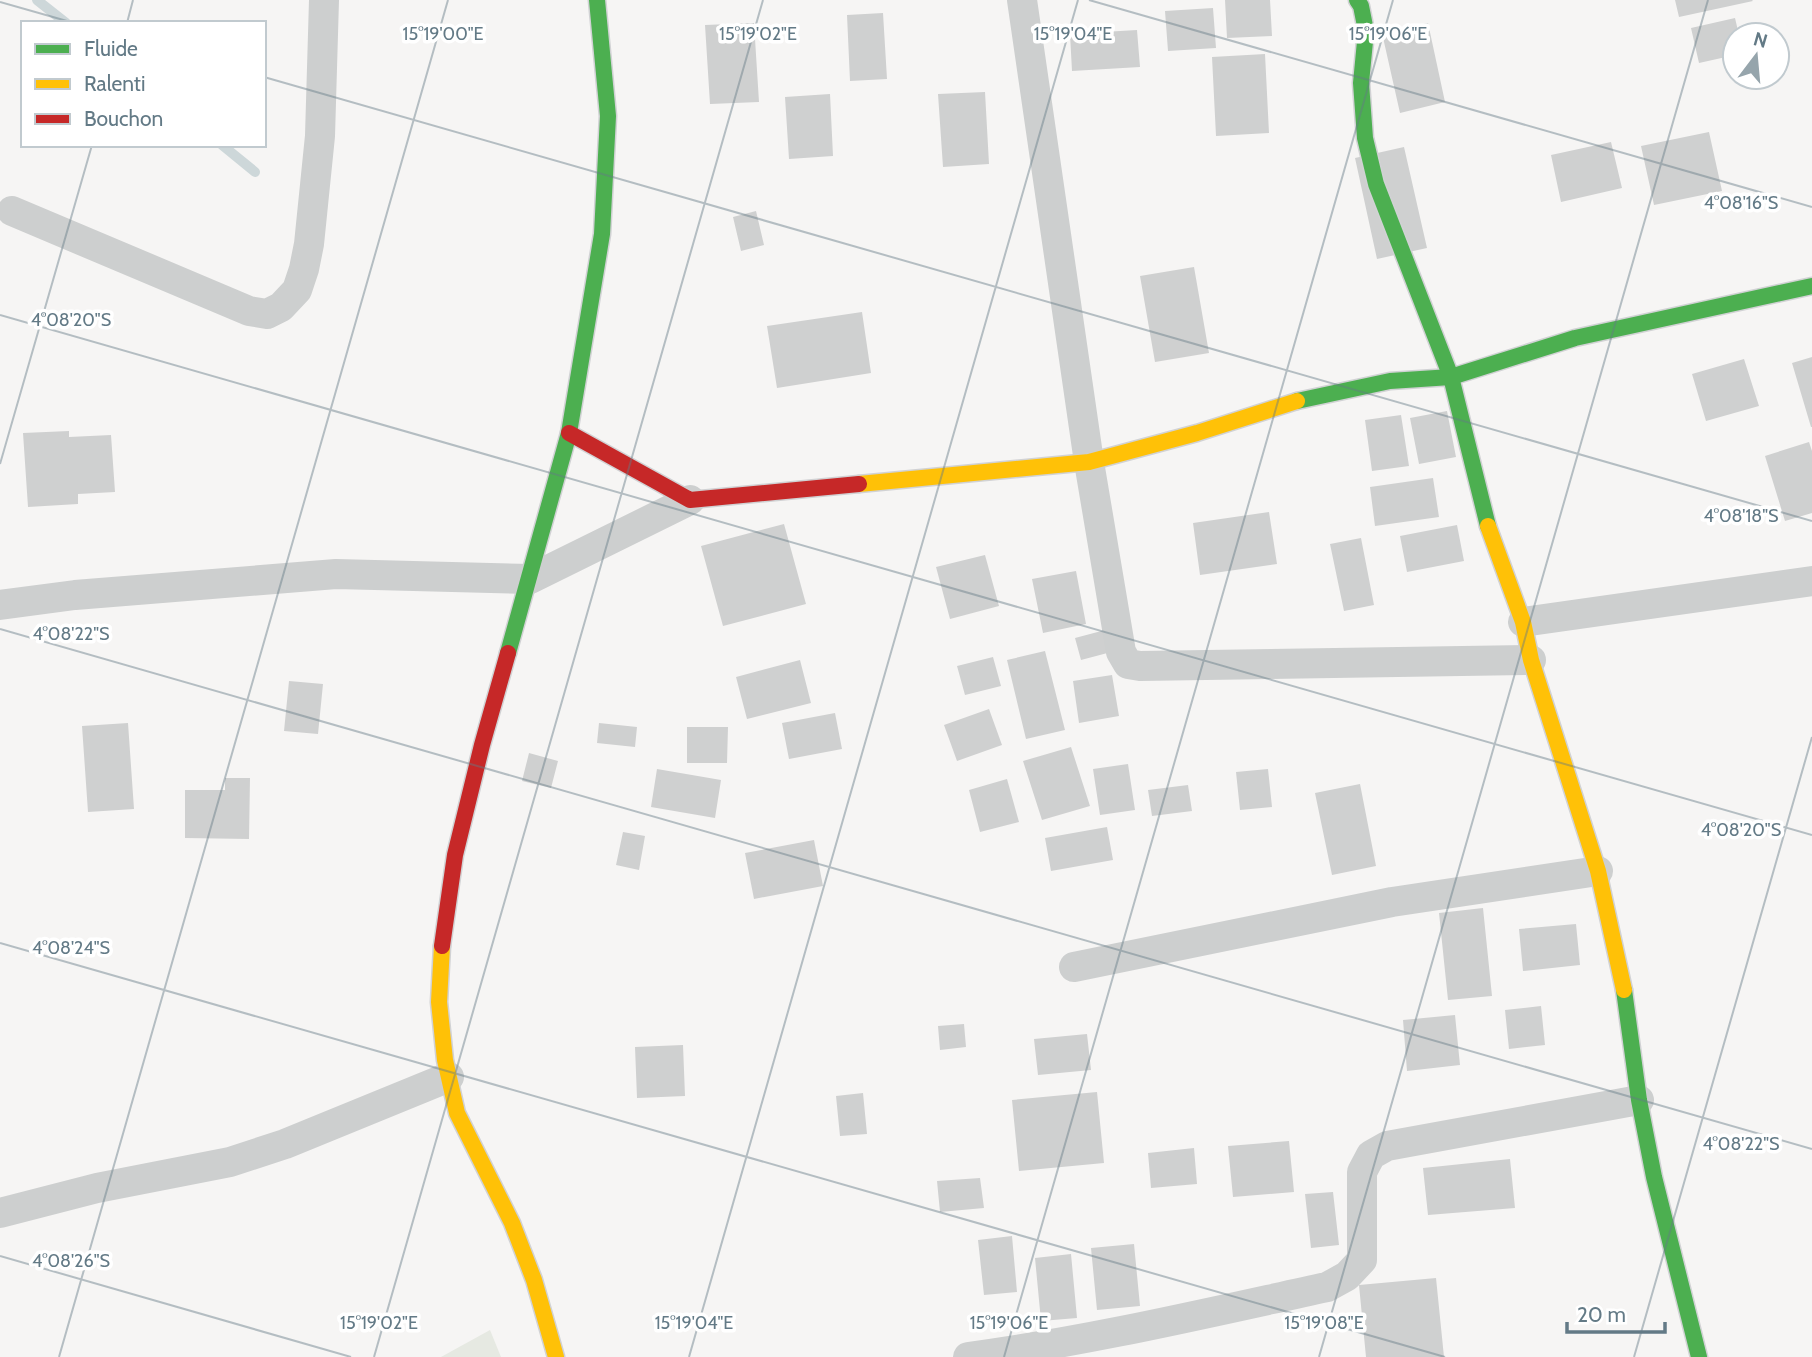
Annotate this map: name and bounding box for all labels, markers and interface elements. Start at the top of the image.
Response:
legend [21,21,266,147]
north arrow [1721,21,1791,91]
text: 15°19'00"E [403,23,483,45]
text: 15°19'02"E [719,23,797,45]
text: 15°19'04"E [1034,23,1112,45]
text: 15°19'06"E [1349,23,1427,45]
text: N [1751,27,1770,53]
text: Fluide [84,36,138,61]
text: Ralenti [84,71,145,96]
text: Bouchon [84,106,163,131]
text: 4°08'16"S [1704,192,1778,214]
text: 4°08'20"S [31,309,111,331]
text: 4°08'18"S [1703,505,1779,527]
text: 4°08'22"S [32,623,110,645]
text: 4°08'20"S [1701,819,1781,841]
text: 4°08'24"S [32,937,110,959]
text: 4°08'22"S [1702,1133,1780,1155]
text: 4°08'26"S [32,1250,110,1272]
scale bar [1567,1290,1665,1334]
text: 20 m [1577,1302,1626,1327]
text: 15°19'02"E [340,1312,418,1334]
text: 15°19'04"E [655,1312,733,1334]
text: 15°19'06"E [970,1312,1048,1334]
text: 15°19'08"E [1284,1312,1364,1334]

